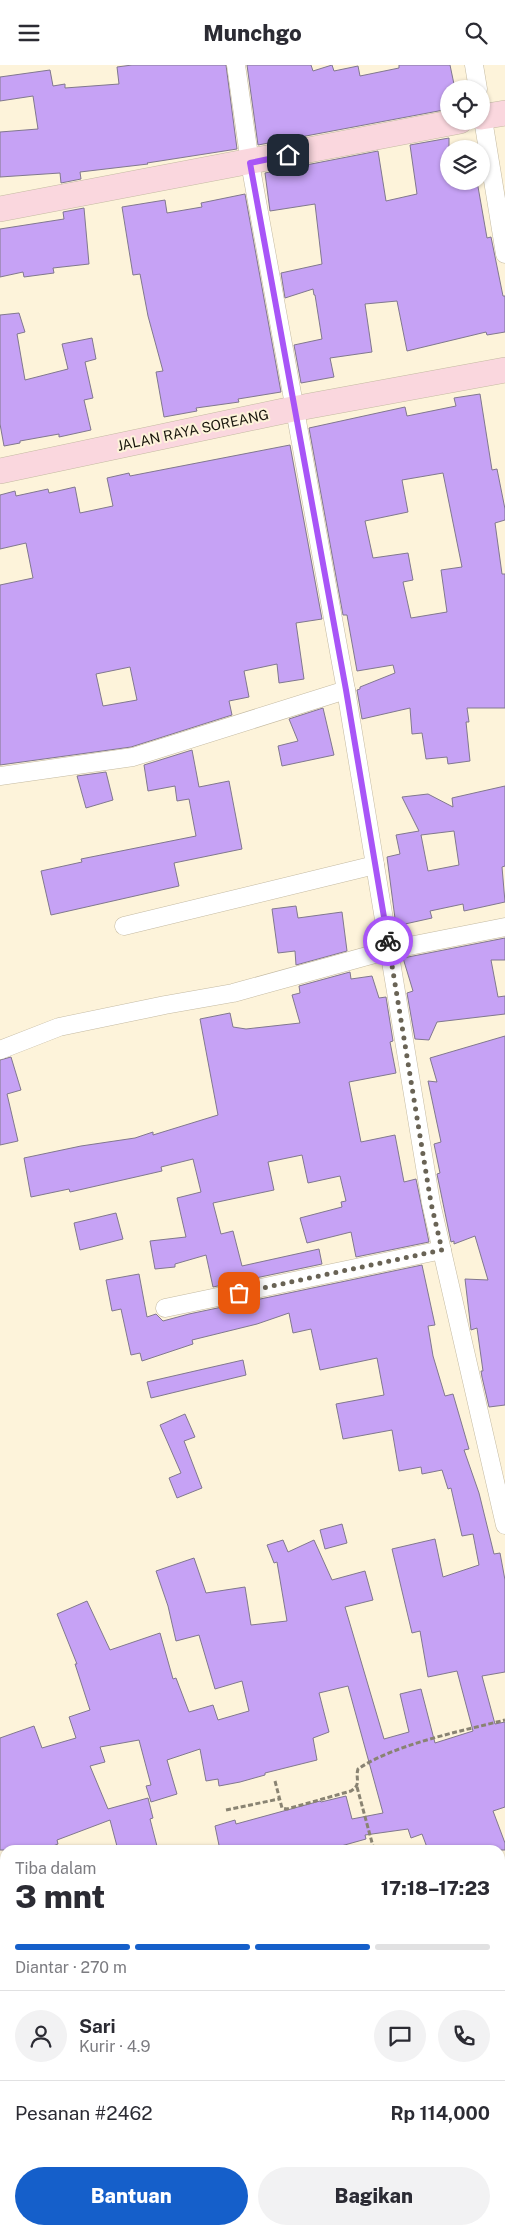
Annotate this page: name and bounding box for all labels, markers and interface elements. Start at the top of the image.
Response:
icon: menu [15,19,43,47]
icon: search [462,19,490,47]
text: Munchgo [203,20,302,46]
map controls [440,80,490,190]
button: locate [440,80,490,130]
pin [267,134,309,176]
button: layers [440,140,490,190]
icon: home [274,141,302,169]
street label: JALAN RAYA SOREANG [116,406,270,454]
courier [363,916,413,966]
icon: bike [374,927,402,955]
pin [218,1272,260,1314]
icon: bag [225,1279,253,1307]
text: Tiba dalam [15,1859,96,1878]
text: 17:18–17:23 [381,1877,490,1899]
text: 3 mnt [15,1878,105,1915]
text: Diantar · 270 m [15,1958,127,1977]
button: person [15,2010,67,2062]
button: chat [374,2010,426,2062]
button: phone [438,2010,490,2062]
text: Sari [79,2015,116,2037]
text: Kurir · 4.9 [79,2037,150,2056]
text: Pesanan #2462 [15,2102,153,2124]
text: Rp 114,000 [390,2102,490,2124]
button: Bantuan [15,2167,248,2225]
button: Bagikan [258,2167,490,2225]

